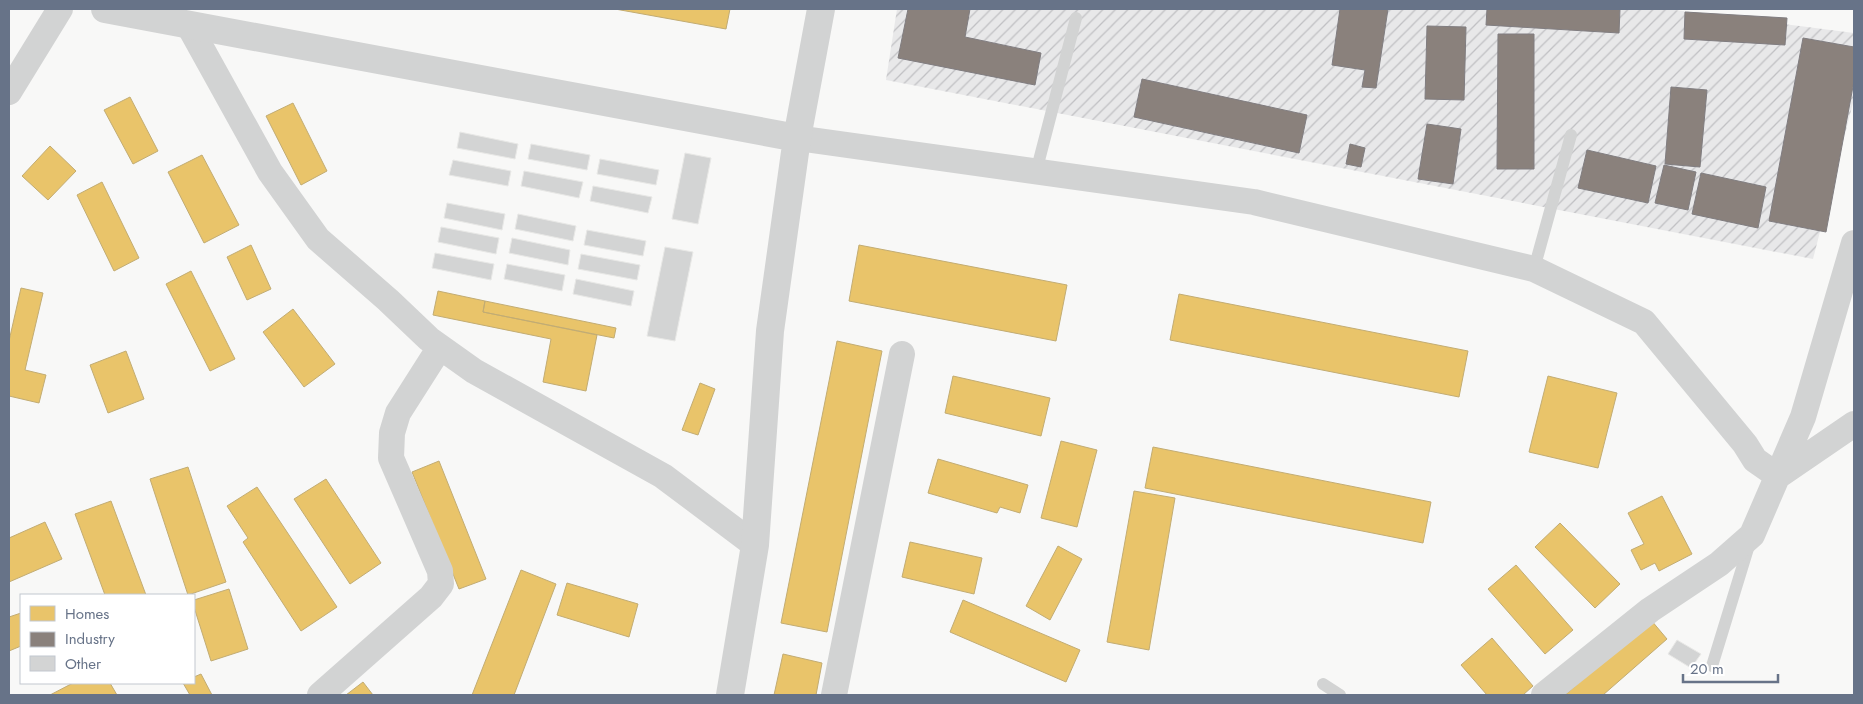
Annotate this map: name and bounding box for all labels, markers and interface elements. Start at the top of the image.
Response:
legend [20,594,195,684]
text: Homes [65,603,109,625]
text: Industry [65,628,115,650]
scale bar [1683,652,1778,684]
text: Other [65,653,102,675]
text: 20 m [1690,658,1724,680]

